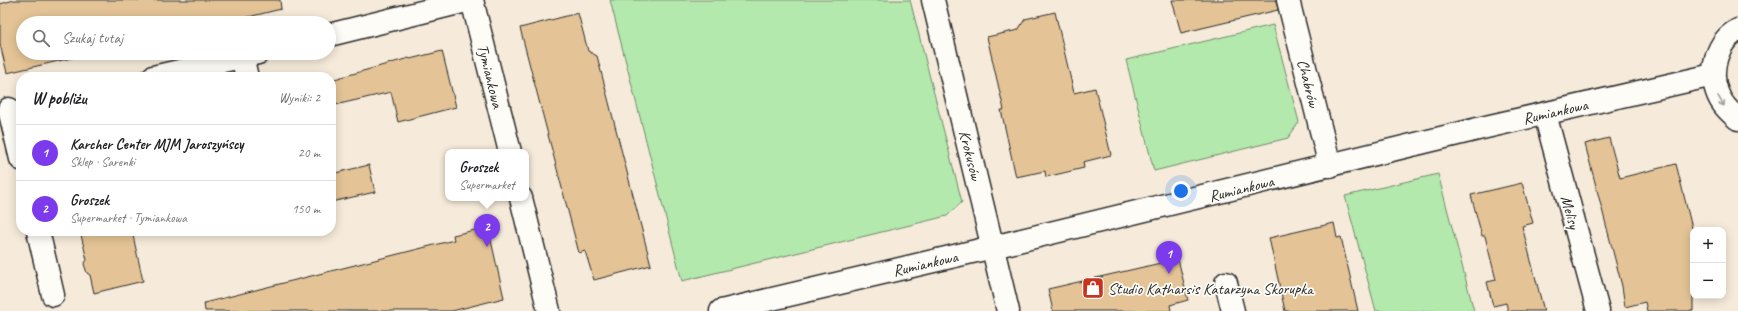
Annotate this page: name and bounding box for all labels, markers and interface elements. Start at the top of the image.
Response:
search box [16,16,336,60]
icon: search [30,27,52,49]
text: Szukaj tutaj [62,29,123,48]
street label: Tymiankowa [472,42,508,111]
street label: Chabrów [1292,57,1324,111]
text: W pobliżu [32,88,87,109]
text: Wyniki: 2 [279,90,320,106]
street label: Rumiankowa [1521,94,1591,129]
one-way arrow [1718,95,1726,107]
street label: Krokusów [954,128,986,184]
text: Karcher Center MJM Jaroszyńscy [70,135,243,154]
text: 1 [42,145,48,161]
text: 20 m [298,145,320,161]
popup [445,149,529,201]
text: Sklep · Sarenki [70,154,135,170]
text: Groszek [459,158,498,177]
street label: Rumiankowa [1207,171,1277,207]
text: Supermarket [459,177,515,193]
your location [1171,181,1191,201]
text: Groszek [70,191,109,210]
street label: Melisy [1556,193,1584,233]
text: 2 [42,201,48,217]
text: 150 m [292,201,320,217]
text: Supermarket · Tymiankowa [70,210,187,226]
pin: 2 [474,214,500,247]
map controls [1690,227,1726,299]
button: + [1690,227,1726,263]
pin: 1 [1156,241,1182,274]
street label: Rumiankowa [891,246,961,281]
button: − [1690,263,1726,299]
shop icon: Studio Katharsis Katarzyna Skorupka [1080,275,1106,301]
place label: Studio Katharsis Katarzyna Skorupka [1108,279,1314,299]

